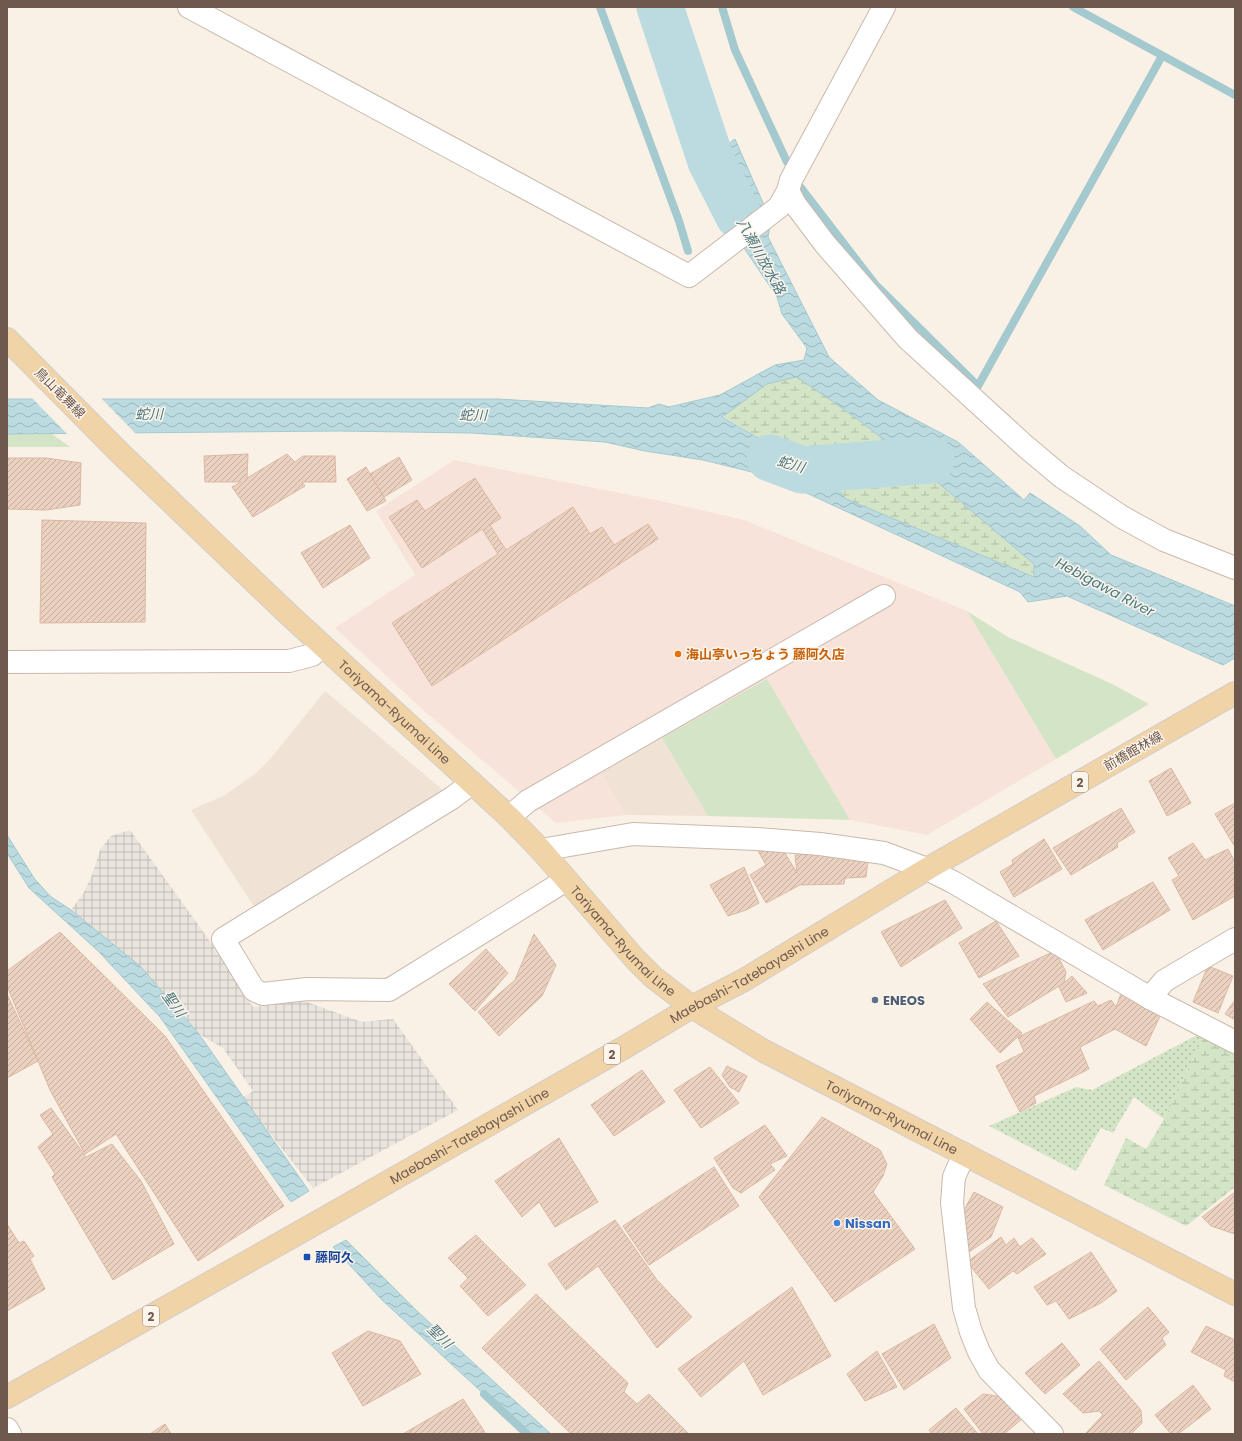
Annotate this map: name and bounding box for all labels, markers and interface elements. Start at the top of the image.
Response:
water label: 八瀬川放水路 [732,214,791,298]
street label: 鳥山竜舞線 [30,363,90,423]
water label: 蛇川 [135,404,165,424]
water label: 蛇川 [459,405,489,425]
water label: 蛇川 [775,451,809,478]
water label: Hebigawa River [1052,553,1159,622]
place label: 海山亭いっちょう 藤阿久店 [686,645,845,664]
marker: 海山亭いっちょう 藤阿久店 [673,649,683,659]
street label: Toriyama-Ryumai Line [334,655,455,769]
street label: 前橋館林線 [1100,727,1166,775]
road number: 2 [1072,772,1088,792]
street label: Toriyama-Ryumai Line [566,881,680,1001]
street label: Maebashi-Tatebayashi Line [666,921,832,1028]
water label: 聖川 [158,987,191,1023]
place label: ENEOS [883,991,925,1010]
marker: ENEOS [870,995,880,1005]
road number: 2 [604,1044,620,1064]
street label: Toriyama-Ryumai Line [822,1075,961,1159]
street label: Maebashi-Tatebayashi Line [386,1083,552,1189]
place label: Nissan [845,1214,891,1233]
marker: Nissan [832,1218,842,1228]
place label: 藤阿久 [315,1248,354,1267]
marker: 藤阿久 [302,1252,312,1262]
road number: 2 [143,1306,159,1326]
water label: 聖川 [423,1319,458,1354]

